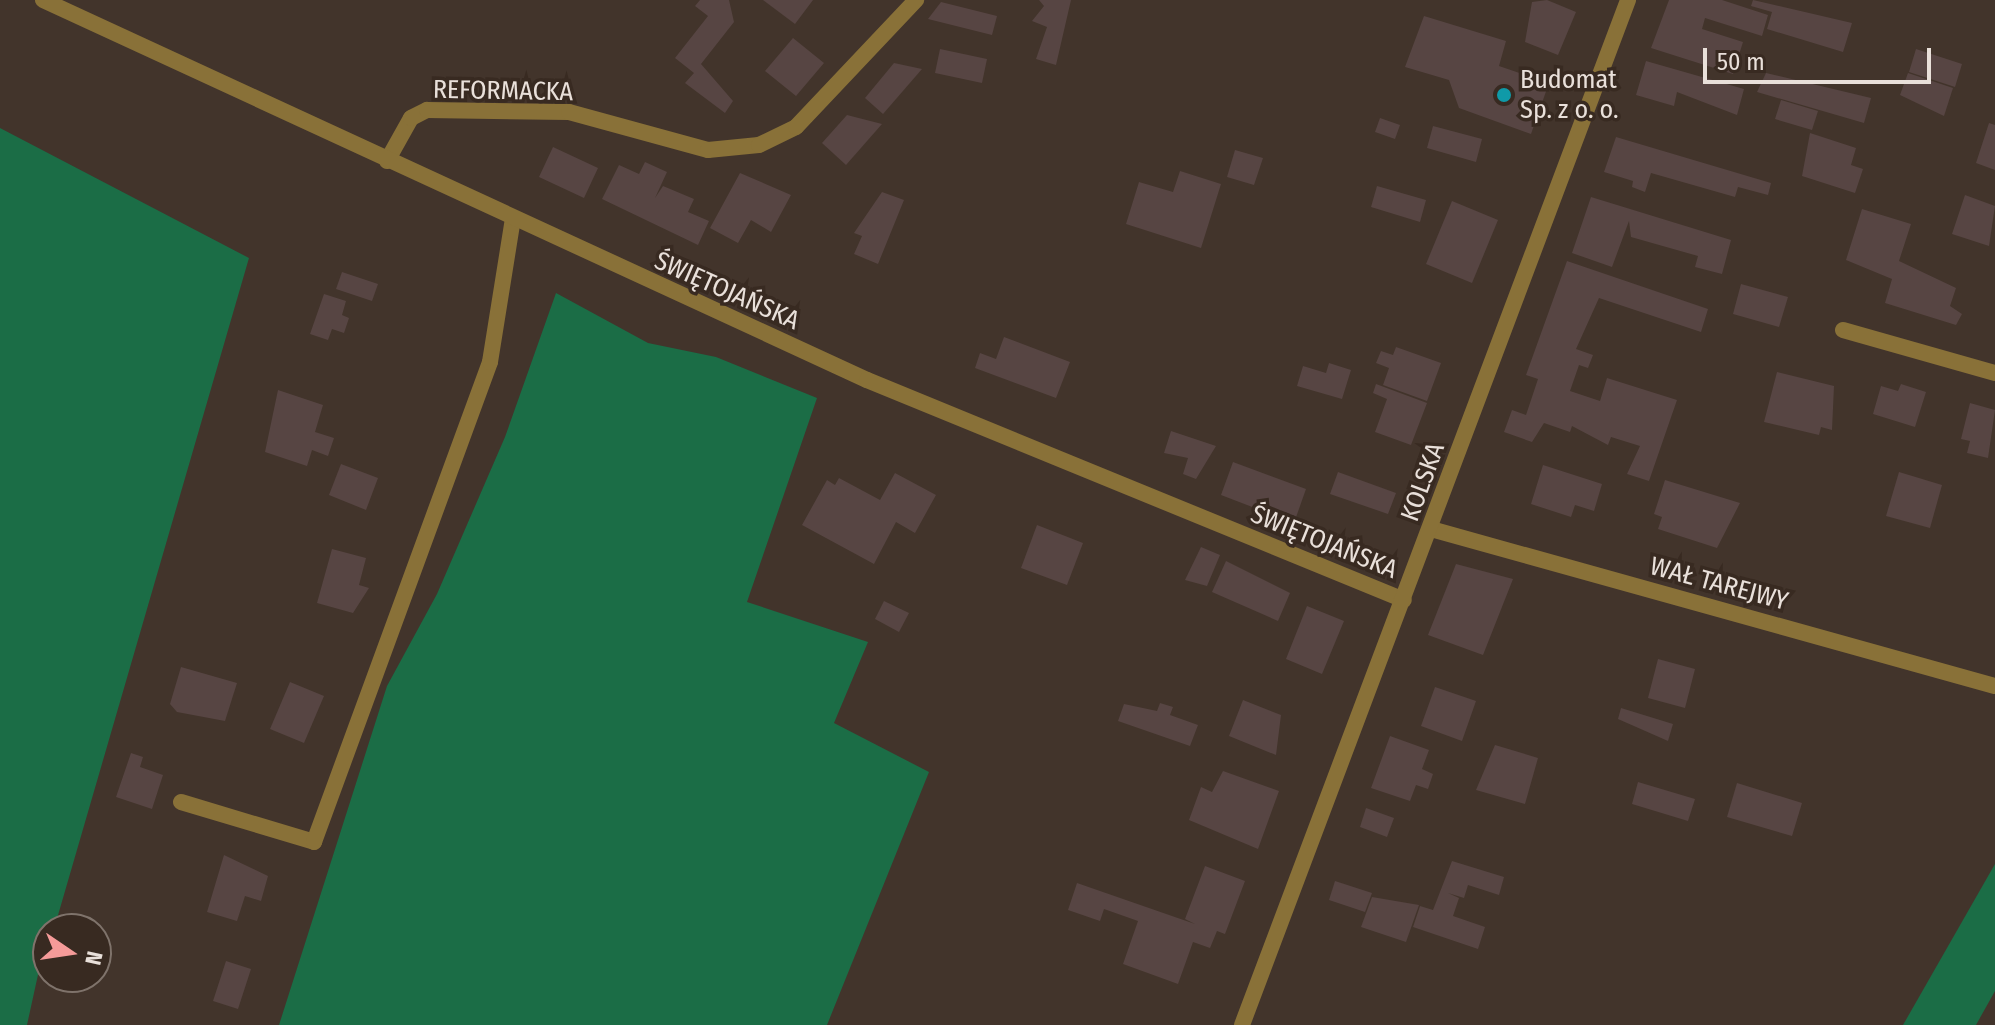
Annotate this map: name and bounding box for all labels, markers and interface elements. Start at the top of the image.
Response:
scale bar [1707,32,1935,82]
text: 50 m [1717,48,1765,76]
place label: Budomat Sp. z o. o. [1520,64,1618,126]
street label: REFORMACKA [433,74,573,108]
marker: Budomat Sp. z o. o. [1495,86,1513,104]
street label: ŚWIĘTOJAŃSKA [650,245,804,337]
street label: KOLSKA [1394,439,1452,525]
street label: ŚWIĘTOJAŃSKA [1246,498,1402,586]
street label: WAŁ TAREJWY [1647,551,1791,617]
north arrow [32,913,112,993]
text: N [79,949,109,968]

